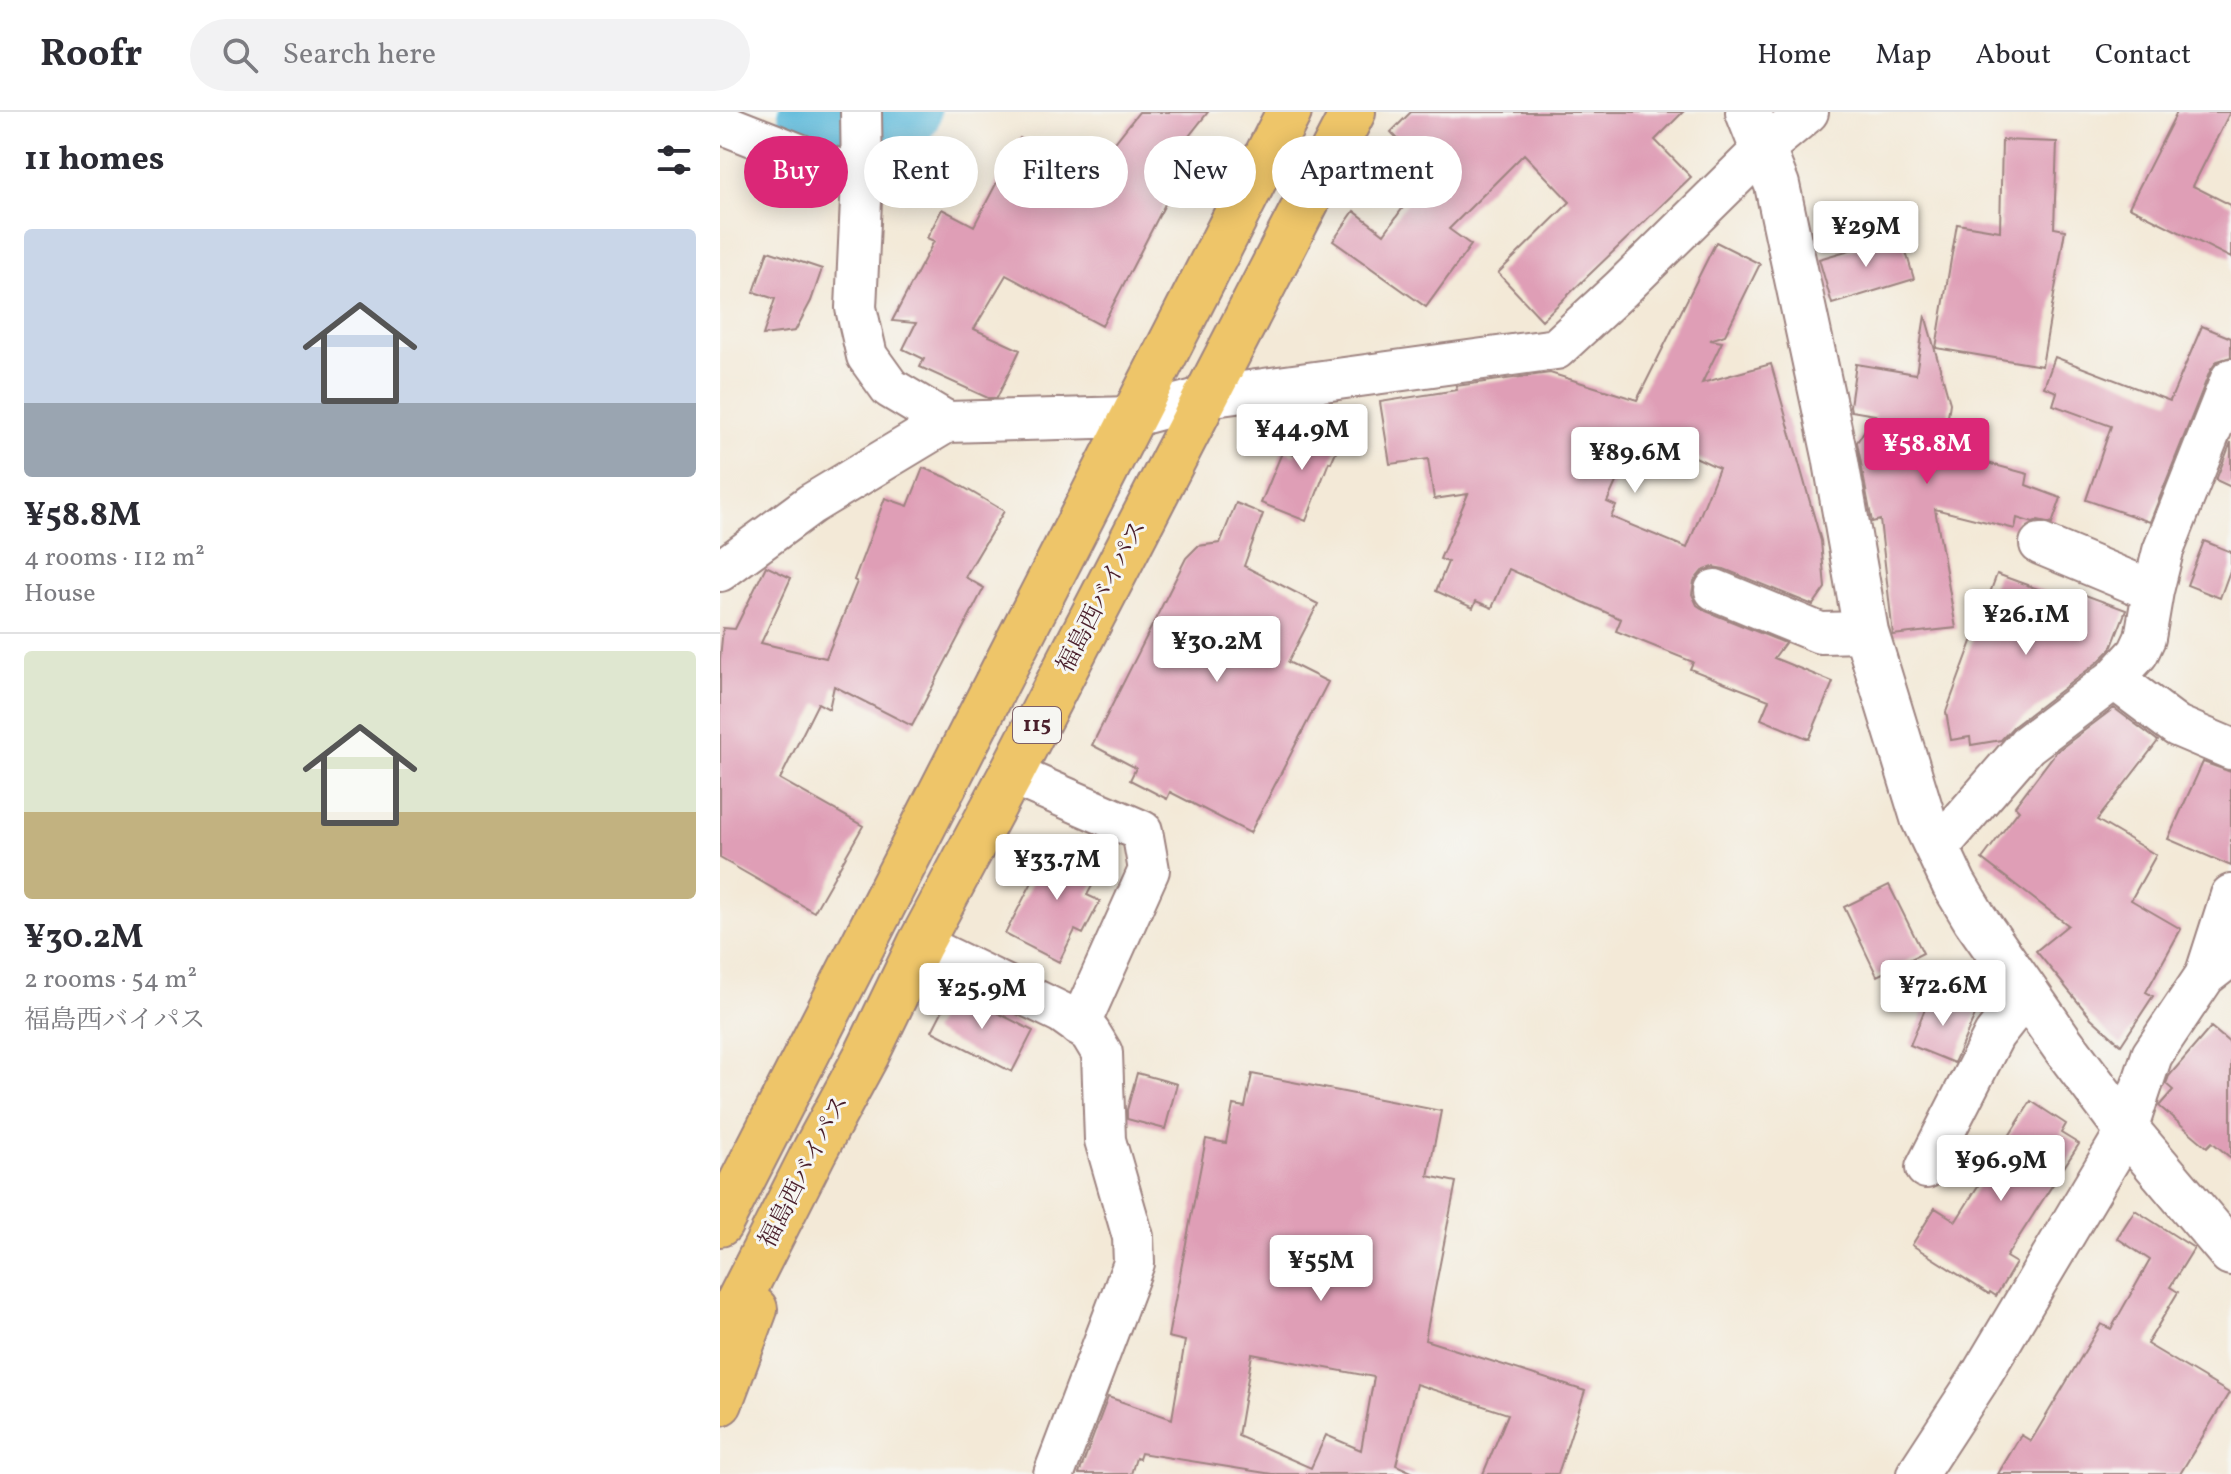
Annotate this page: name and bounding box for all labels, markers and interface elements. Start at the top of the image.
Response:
search box [190,19,750,91]
text: Roofr [40,29,142,82]
icon: search [218,33,262,77]
text: Search here [282,34,436,76]
text: Home [1757,36,1831,75]
text: Map [1875,36,1931,75]
text: About [1975,36,2051,75]
text: Contact [2095,36,2191,75]
chip: Buy [744,136,848,208]
chip: Rent [864,136,978,208]
chip: Filters [994,136,1128,208]
chip: New [1144,136,1256,208]
chip: Apartment [1272,136,1462,208]
text: 11 homes [24,137,164,184]
icon: filters [652,138,696,182]
pin: ¥29M [1819,201,1913,269]
text: ¥29M [1831,209,1901,245]
icon: home [288,281,432,425]
pin: ¥44.9M [1237,404,1367,472]
text: ¥44.9M [1255,412,1349,448]
pin: ¥58.8M [1862,418,1992,486]
text: ¥58.8M [1882,426,1972,462]
pin: ¥89.6M [1570,427,1700,495]
text: ¥89.6M [1589,435,1681,471]
text: ¥58.8M [24,493,141,540]
street label: 福島西バイパス [1050,515,1156,679]
text: 4 rooms · 112 m² [24,540,205,576]
text: House [24,576,96,612]
pin: ¥26.1M [1961,589,2091,657]
text: ¥26.1M [1982,597,2070,633]
pin: ¥30.2M [1152,616,1282,684]
text: ¥30.2M [1171,624,1263,660]
icon: home [288,703,432,847]
road number: 115 [1013,707,1061,743]
pin: ¥33.7M [992,834,1122,902]
text: ¥33.7M [1013,842,1101,878]
text: ¥30.2M [24,915,143,962]
pin: ¥72.6M [1878,960,2008,1028]
text: 2 rooms · 54 m² [24,962,197,998]
pin: ¥25.9M [917,963,1047,1031]
text: ¥72.6M [1899,968,1987,1004]
text: ¥25.9M [937,971,1027,1007]
text: 福島西バイパス [24,1003,205,1039]
street label: 福島西バイパス [752,1090,858,1254]
pin: ¥96.9M [1936,1135,2066,1203]
text: ¥96.9M [1955,1143,2047,1179]
pin: ¥55M [1274,1235,1368,1303]
text: ¥55M [1288,1243,1354,1279]

